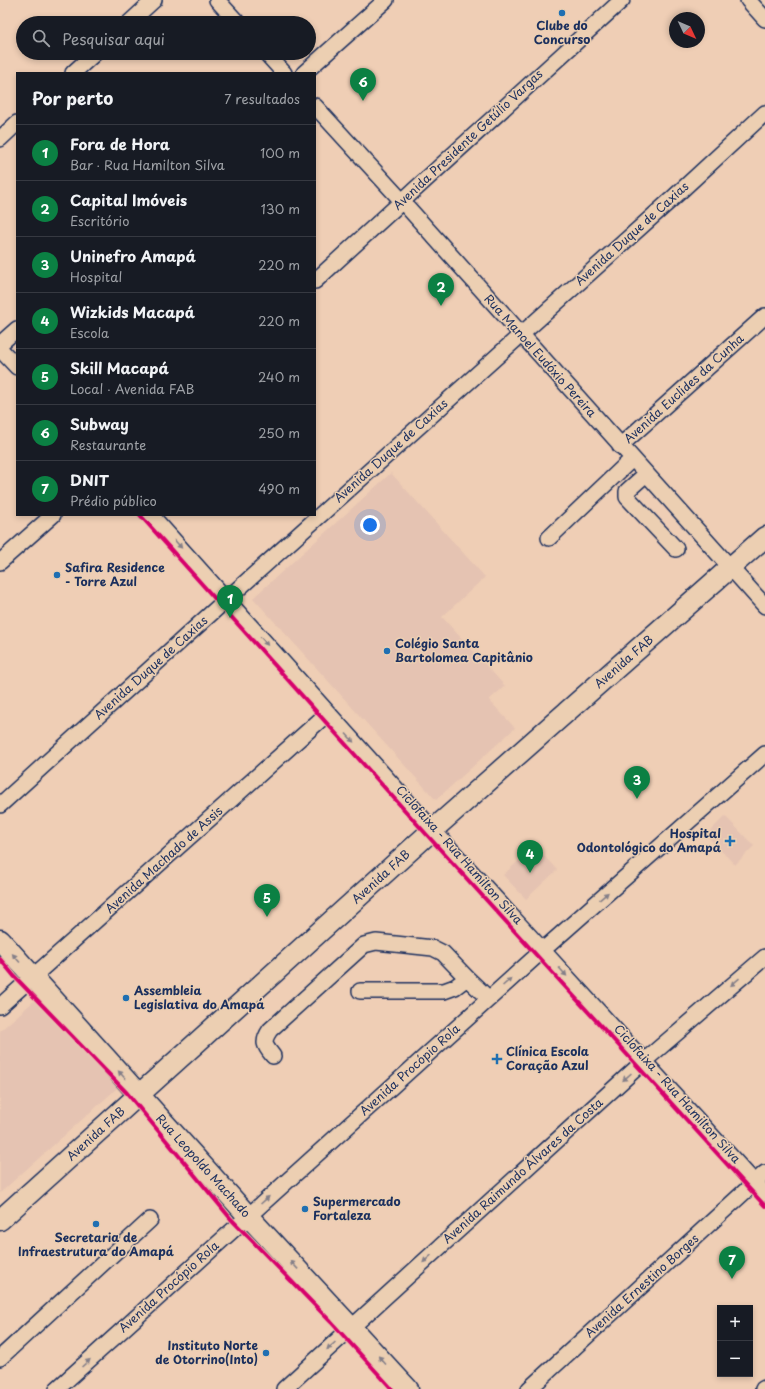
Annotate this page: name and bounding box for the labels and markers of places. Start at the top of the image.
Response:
marker: Clube do Concurso [557,8,567,18]
place label: Clube do Concurso [534,16,590,48]
pin: 6 [350,68,376,101]
pin: 2 [428,273,454,306]
place label: Safira Residence - Torre Azul [65,558,165,590]
marker: Safira Residence - Torre Azul [52,570,62,580]
pin: 1 [217,585,243,618]
place label: Colégio Santa Bartolomea Capitânio [395,634,533,666]
marker: Colégio Santa Bartolomea Capitânio [382,646,392,656]
pin: 3 [624,766,650,799]
place label: Hospital Odontológico do Amapá [577,824,722,856]
marker: Hospital Odontológico do Amapá [724,835,736,847]
pin: 4 [517,840,543,873]
pin: 5 [254,884,280,917]
place label: Assembleia Legislativa do Amapá [133,981,265,1013]
marker: Assembleia Legislativa do Amapá [121,993,131,1003]
place label: Clínica Escola Coração Azul [506,1042,589,1074]
marker: Clínica Escola Coração Azul [491,1053,503,1065]
place label: Supermercado Fortaleza [313,1192,401,1224]
marker: Supermercado Fortaleza [300,1204,310,1214]
marker: Secretaria de Infraestrutura do Amapá [91,1219,101,1229]
place label: Secretaria de Infraestrutura do Amapá [18,1228,175,1260]
pin: 7 [719,1246,745,1279]
place label: Instituto Norte de Otorrino(Into) [155,1336,258,1368]
marker: Instituto Norte de Otorrino(Into) [261,1348,271,1358]

